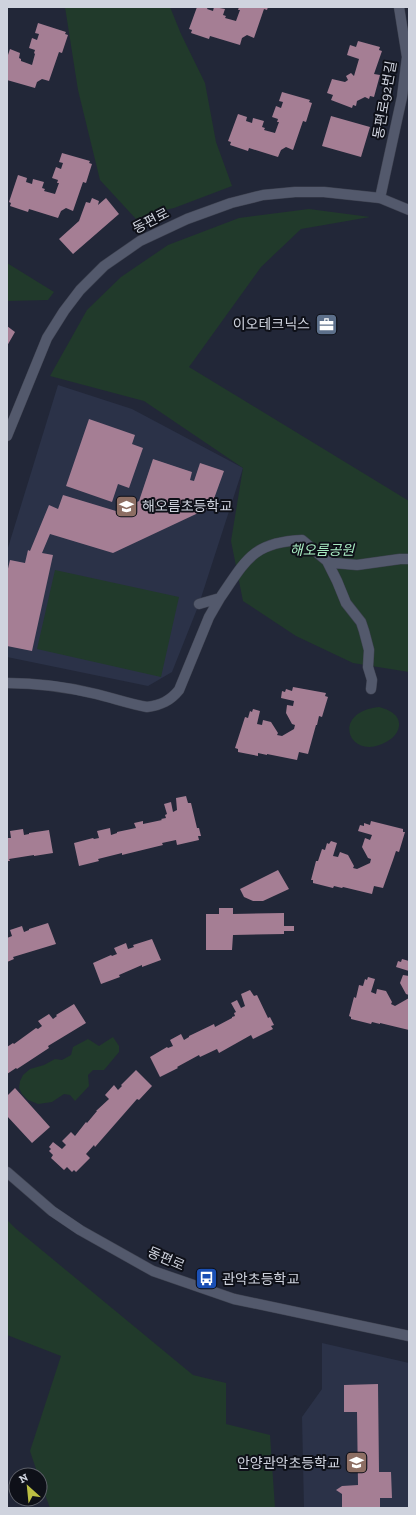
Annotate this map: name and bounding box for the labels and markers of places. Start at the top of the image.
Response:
office icon: 이오테크닉스 [313,311,339,337]
place label: 이오테크닉스 [233,316,310,333]
school or university icon: 해오름초등학교 [113,493,139,519]
place label: 해오름초등학교 [142,498,232,515]
bus stop icon: 관악초등학교 [193,1266,219,1292]
place label: 관악초등학교 [222,1271,299,1288]
school or university icon: 안양관악초등학교 [343,1450,369,1476]
place label: 안양관악초등학교 [237,1455,340,1472]

